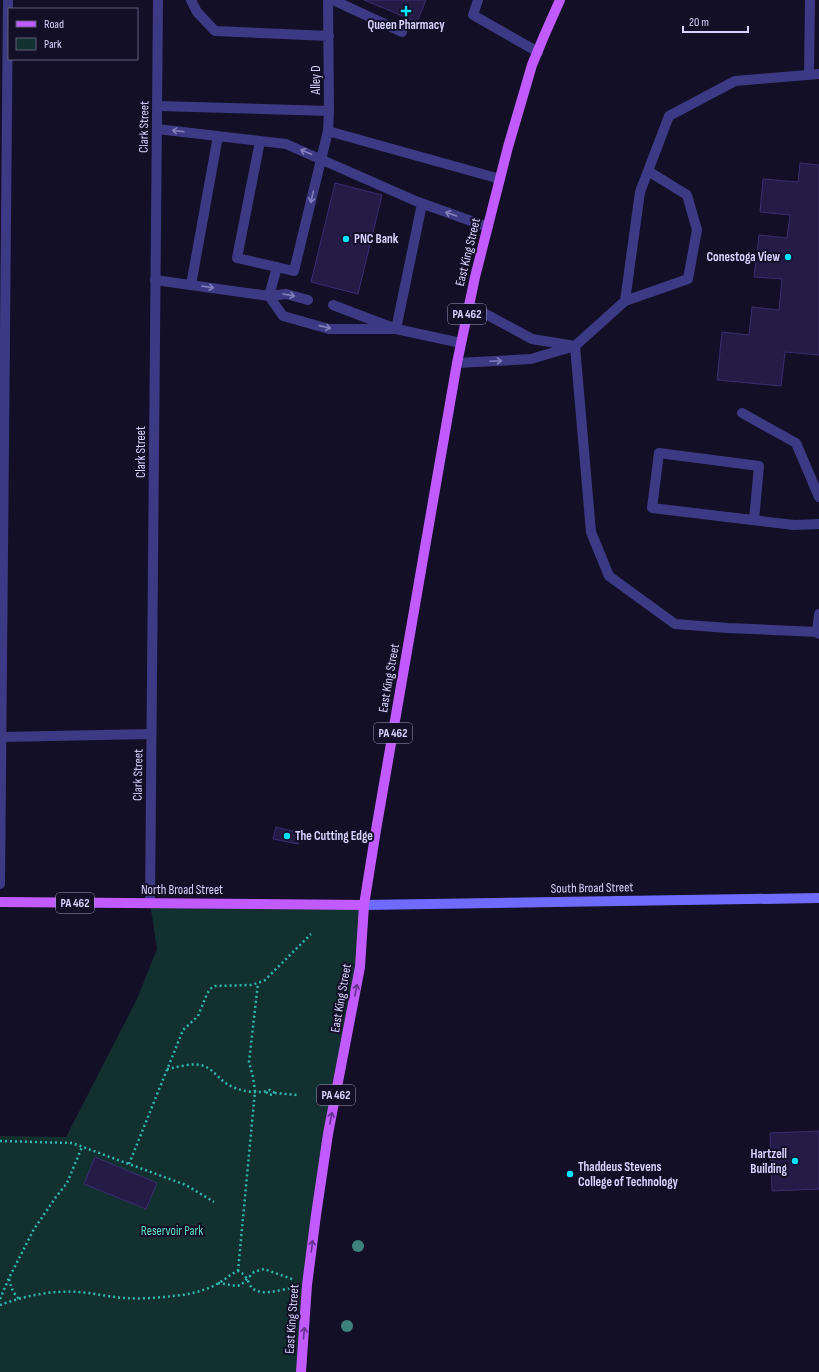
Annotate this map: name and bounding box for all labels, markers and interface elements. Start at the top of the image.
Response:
marker: Queen Pharmacy [401,6,411,16]
legend [8,8,138,60]
scale bar [683,8,748,34]
text: 20 m [689,15,709,30]
text: Road [44,17,64,32]
place label: Queen Pharmacy [367,17,445,33]
text: Park [44,37,62,52]
street label: Alley D [308,65,324,96]
street label: Clark Street [136,101,152,153]
one-way arrow [172,127,185,135]
one-way arrow [300,148,312,156]
one-way arrow [308,190,315,203]
one-way arrow [445,210,458,217]
street label: East King Street [452,216,484,288]
place label: PNC Bank [354,231,399,247]
marker: PNC Bank [341,234,351,244]
place label: Conestoga View [707,249,780,265]
marker: Conestoga View [783,252,793,262]
one-way arrow [201,283,214,291]
one-way arrow [282,292,295,300]
road number: PA 462 [448,304,486,324]
one-way arrow [318,324,331,332]
one-way arrow [489,357,502,365]
street label: Clark Street [133,426,149,478]
street label: East King Street [375,642,403,714]
road number: PA 462 [374,723,412,743]
street label: Clark Street [130,749,146,801]
place label: The Cutting Edge [295,828,373,844]
marker: The Cutting Edge [282,831,292,841]
street label: South Broad Street [551,879,633,897]
street label: North Broad Street [141,882,223,898]
road number: PA 462 [56,893,94,913]
street label: East King Street [327,962,355,1034]
one-way arrow [352,984,360,997]
road number: PA 462 [317,1085,355,1105]
one-way arrow [328,1112,336,1125]
place label: Hartzell Building [750,1146,788,1177]
marker: Hartzell Building [790,1156,800,1166]
place label: Thaddeus Stevens College of Technology [578,1159,678,1190]
marker: Thaddeus Stevens College of Technology [565,1169,575,1179]
park label: Reservoir Park [141,1223,203,1239]
one-way arrow [308,1240,316,1253]
street label: East King Street [282,1284,302,1354]
one-way arrow [300,1327,307,1340]

